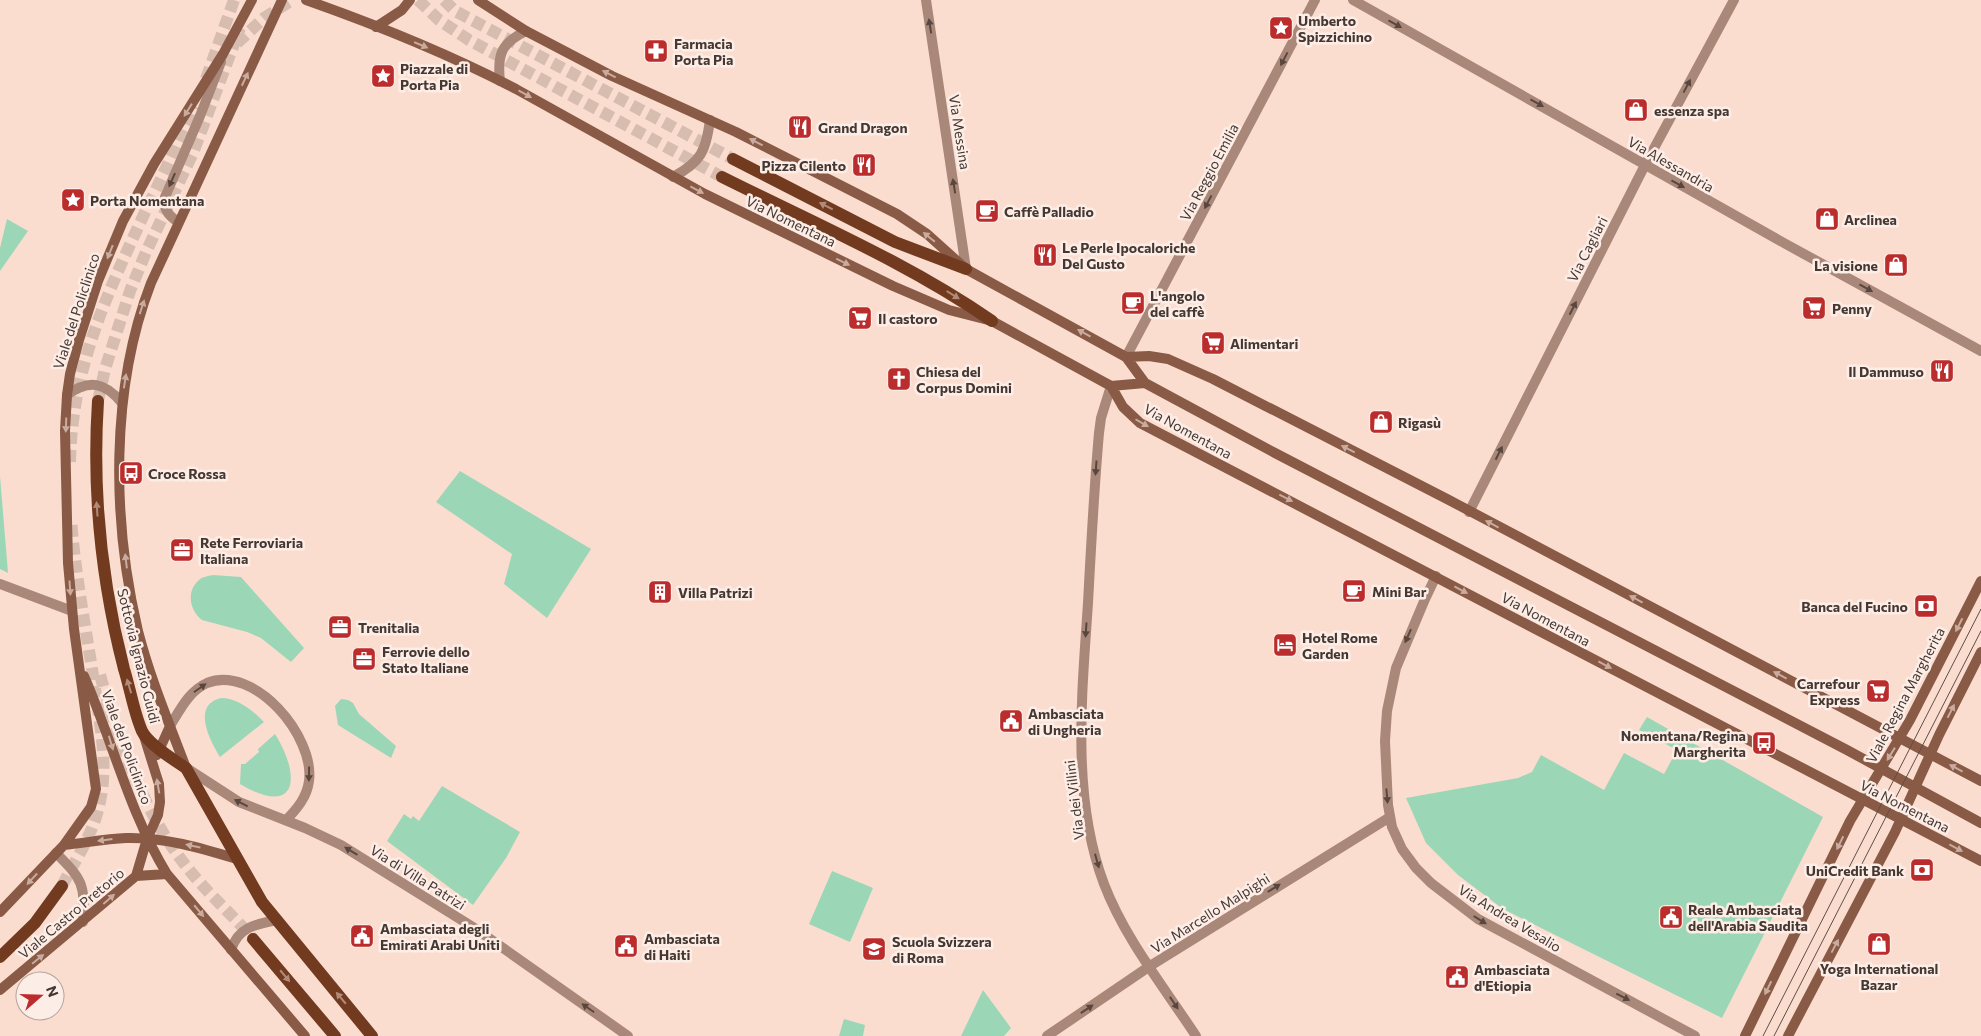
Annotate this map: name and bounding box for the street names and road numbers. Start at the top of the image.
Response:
street label: Via Messina [946,93,974,171]
street label: Via Reggio Emilia [1176,120,1242,224]
street label: Via Alessandria [1625,133,1717,195]
street label: Via Nomentana [743,192,839,250]
street label: Via Cagliari [1563,213,1611,285]
street label: Viale del Policlinico [49,251,103,371]
street label: Via Nomentana [1141,400,1235,462]
street label: Sottovia Ignazio Guidi [114,587,164,725]
street label: Via Nomentana [1499,588,1593,650]
street label: Viale Regina Margherita [1862,624,1948,766]
street label: Viale del Policlinico [98,687,156,807]
street label: Via dei Villini [1061,759,1087,841]
street label: Via Nomentana [1857,776,1953,836]
street label: Via di Villa Patrizi [367,841,469,913]
street label: Viale Castro Pretorio [15,864,127,962]
street label: Via Marcello Malpighi [1147,870,1273,956]
street label: Via Andrea Vesalio [1455,881,1565,955]

